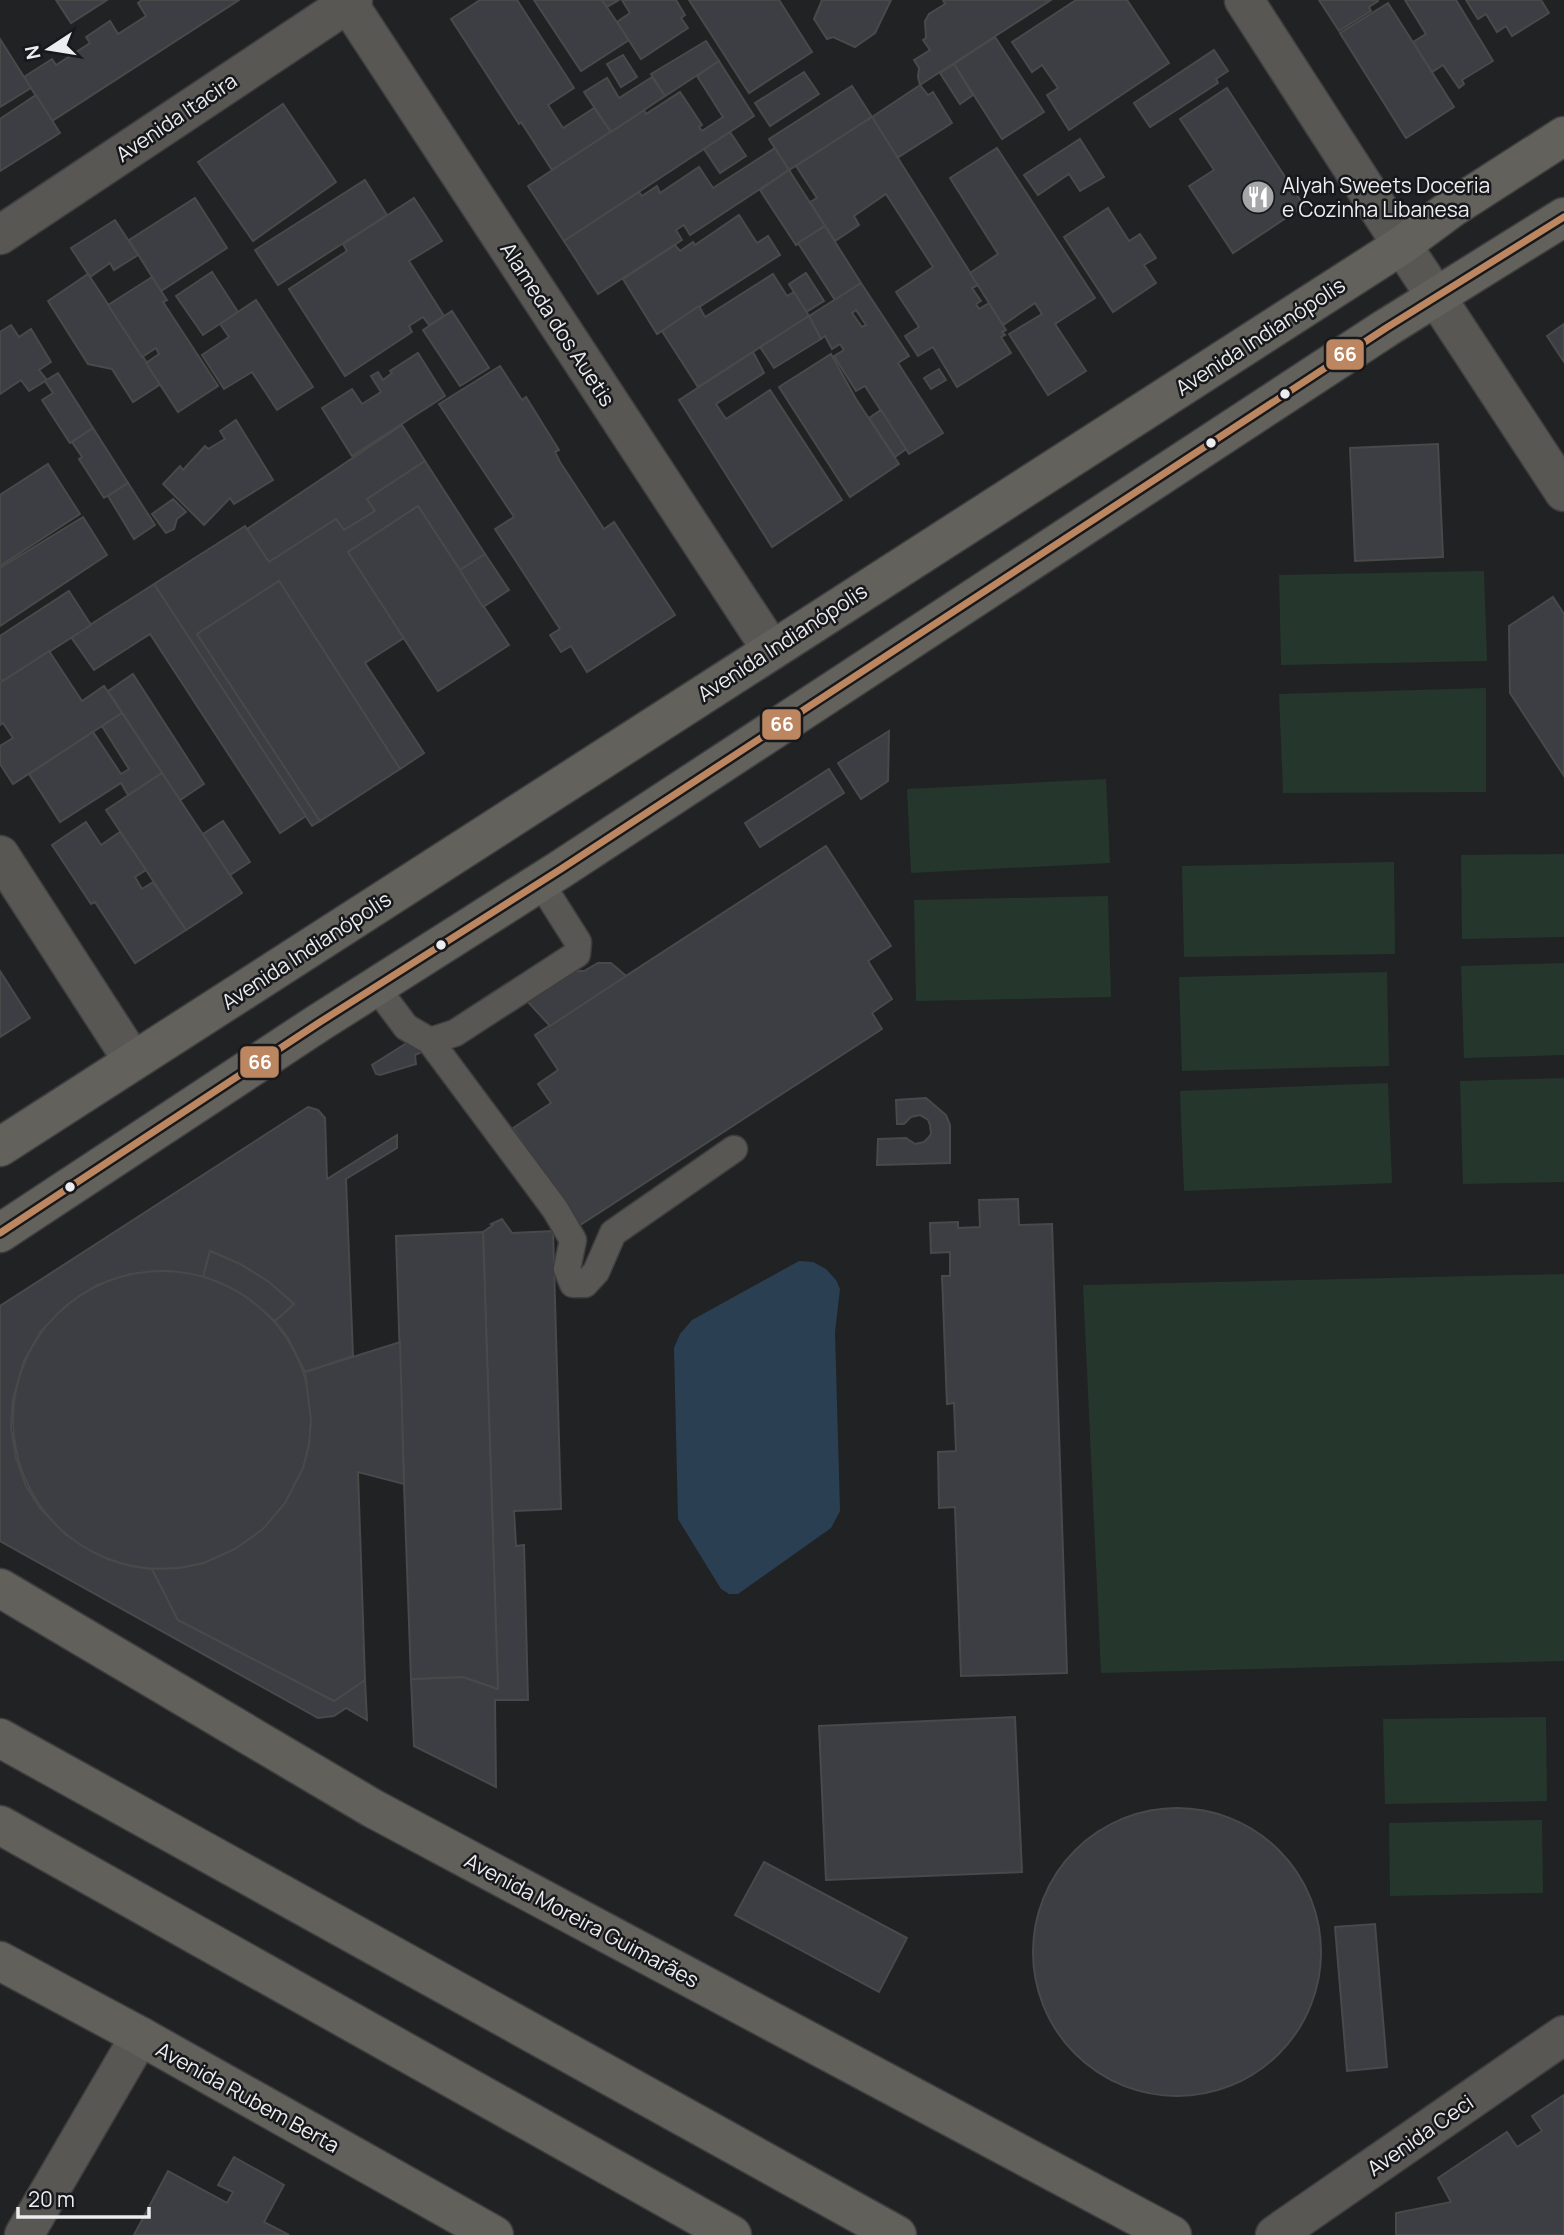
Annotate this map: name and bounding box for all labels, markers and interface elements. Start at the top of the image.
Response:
north arrow [14,14,84,84]
text: N [18,43,47,62]
street label: Avenida Itacira [110,66,242,168]
place label: Alyah Sweets Doceria e Cozinha Libanesa [1282,171,1490,223]
restaurant icon: Alyah Sweets Doceria e Cozinha Libanesa [1239,178,1277,216]
street label: Alameda dos Auetis [494,236,622,412]
street label: Avenida Indianópolis [1170,271,1350,401]
line badge: 66 [1325,338,1365,371]
text: 66 [1333,341,1357,367]
unlabelled marker [1278,387,1292,401]
unlabelled marker [1204,436,1218,450]
street label: Avenida Indianópolis [692,577,872,707]
line badge: 66 [761,708,802,741]
text: 66 [770,711,794,737]
street label: Avenida Indianópolis [216,885,396,1015]
unlabelled marker [434,938,448,952]
line badge: 66 [239,1045,280,1079]
text: 66 [248,1049,272,1075]
unlabelled marker [63,1180,77,1194]
street label: Avenida Moreira Guimarães [460,1846,704,1994]
street label: Avenida Rubem Berta [151,2035,345,2159]
street label: Avenida Ceci [1361,2088,1479,2182]
scale bar [18,2176,149,2220]
text: 20 m [28,2185,75,2213]

